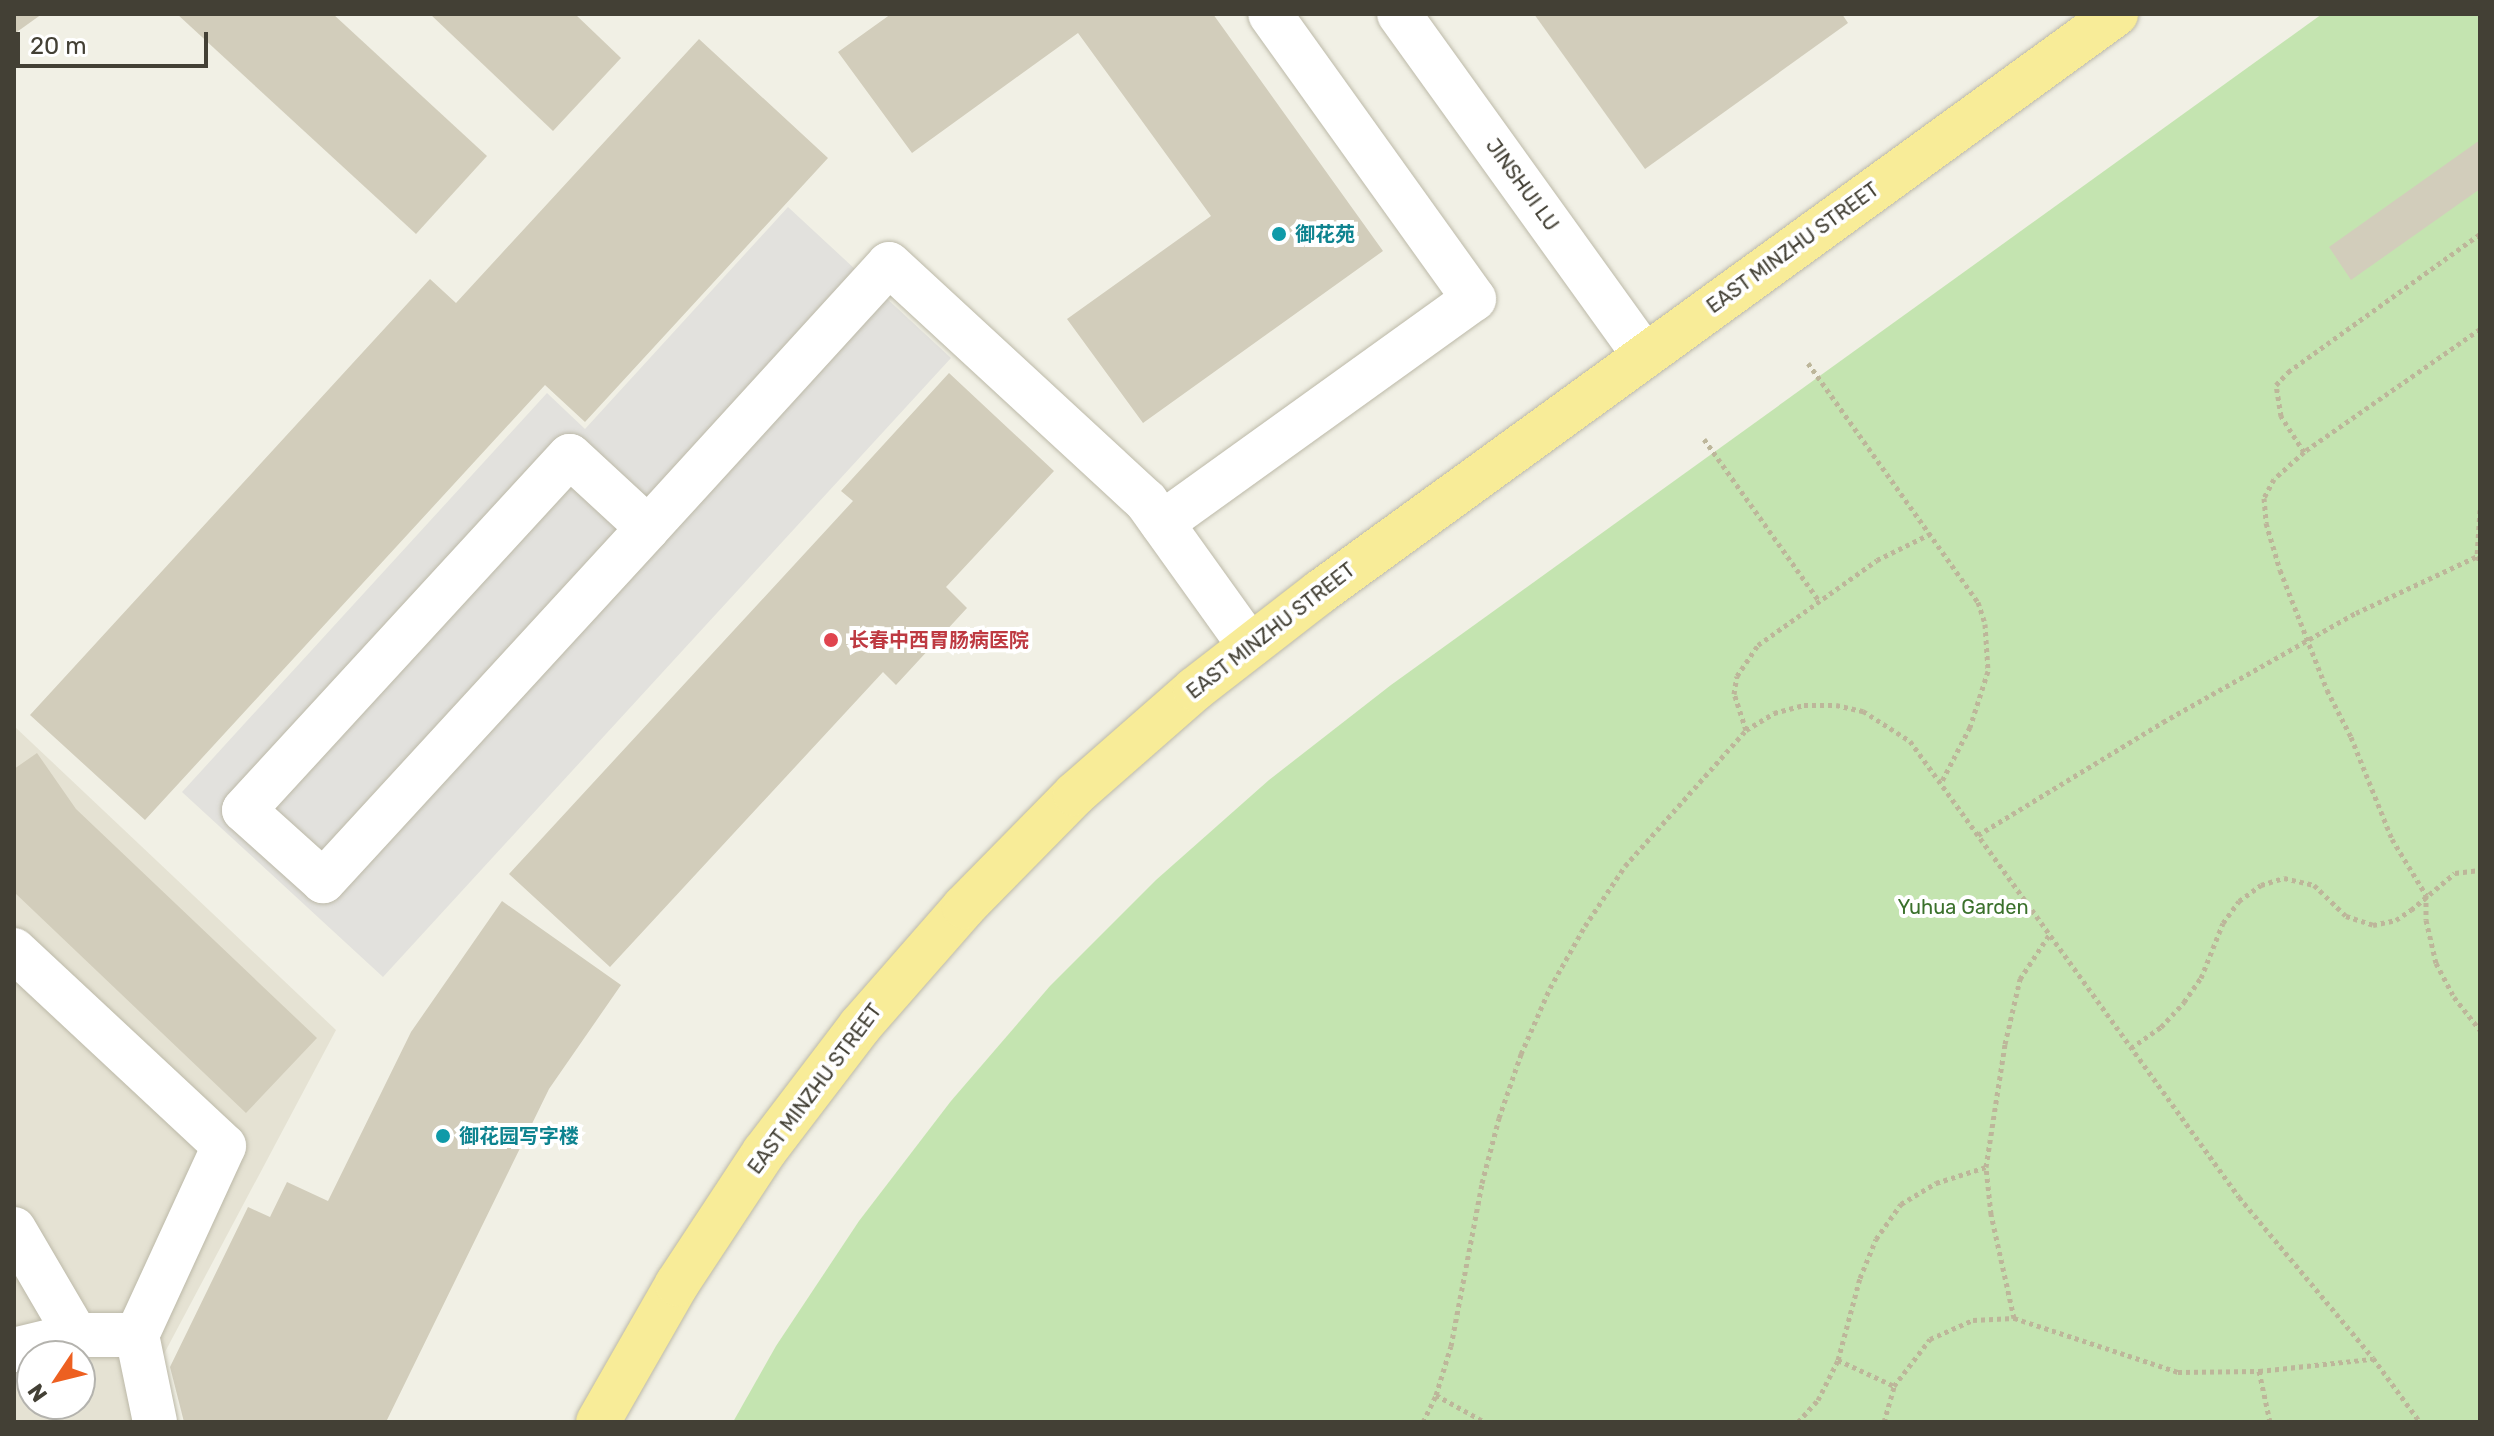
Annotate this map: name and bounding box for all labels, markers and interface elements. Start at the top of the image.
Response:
scale bar [20,16,212,66]
text: 20 m [30,32,87,60]
street label: JINSHUI LU [1481,134,1563,236]
street label: EAST MINZHU STREET [1702,177,1884,319]
place label: 御花苑 [1295,222,1355,246]
marker: 御花苑 [1270,225,1288,243]
street label: EAST MINZHU STREET [1182,558,1360,704]
place label: 长春中西胃肠病医院 [849,628,1029,652]
marker: 长春中西胃肠病医院 [820,629,842,651]
park label: Yuhua Garden [1897,895,2029,919]
street label: EAST MINZHU STREET [743,999,887,1179]
place label: 御花园写字楼 [459,1124,579,1148]
marker: 御花园写字楼 [434,1127,452,1145]
north arrow [16,1340,96,1420]
text: N [22,1379,53,1407]

